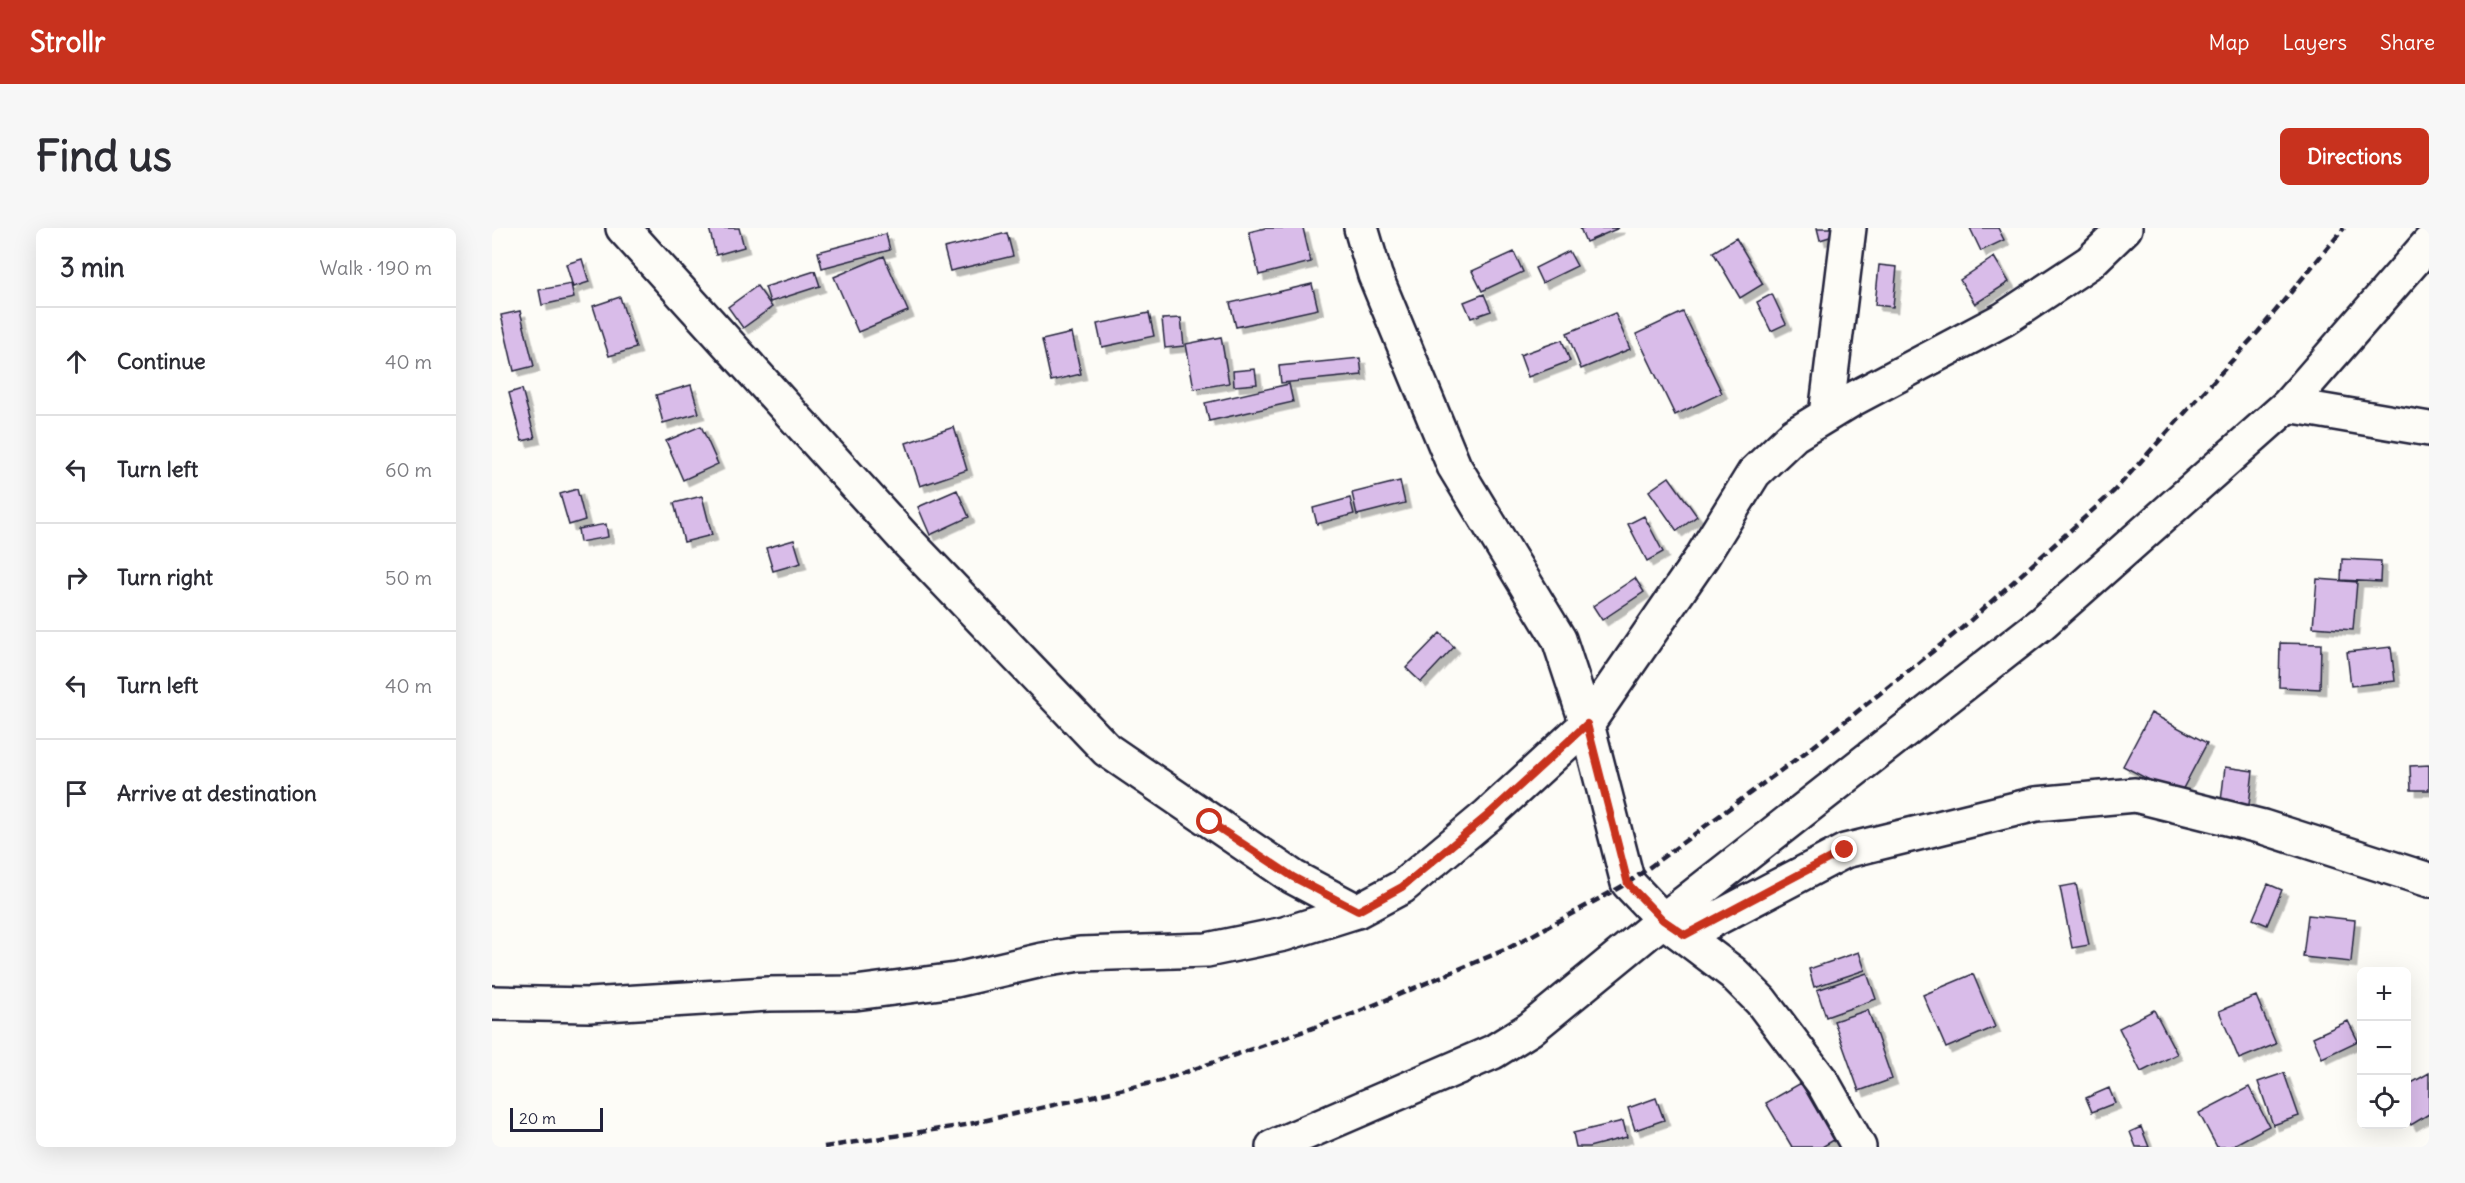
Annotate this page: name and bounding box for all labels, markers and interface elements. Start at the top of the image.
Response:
text: Strollr [30,24,105,60]
text: Map [2209,29,2249,56]
text: Layers [2282,29,2347,56]
text: Share [2380,29,2435,56]
button: Directions [2280,128,2429,185]
text: Find us [36,130,172,182]
text: 3 min [60,251,125,284]
text: Walk · 190 m [320,255,432,280]
icon: ahead [60,345,93,378]
text: Continue [117,347,206,375]
text: 40 m [385,349,432,374]
icon: left [60,453,93,486]
text: Turn left [117,455,198,483]
text: 60 m [385,457,432,482]
icon: right [60,561,93,594]
text: Turn right [117,563,213,591]
text: 50 m [385,565,432,590]
icon: left [60,669,93,702]
text: Turn left [117,671,198,699]
text: 40 m [385,673,432,698]
icon: arrive [60,777,93,810]
text: Arrive at destination [117,779,317,807]
route start [1196,808,1222,834]
route end [1831,836,1857,862]
map controls [2357,967,2411,1129]
button: + [2357,967,2411,1021]
button: − [2357,1021,2411,1075]
button: locate [2357,1075,2411,1129]
scale bar [510,1105,603,1132]
text: 20 m [519,1108,556,1128]

